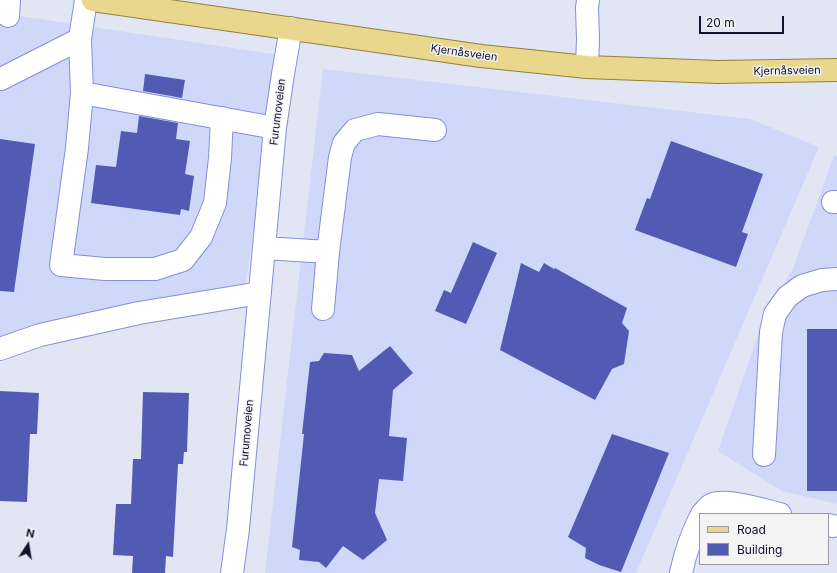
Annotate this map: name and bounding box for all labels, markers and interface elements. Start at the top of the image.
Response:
scale bar [701,8,786,34]
text: 20 m [706,15,735,30]
street label: Kjernåsveien [430,42,498,64]
street label: Kjernåsveien [753,64,821,78]
street label: Furumoveien [267,78,289,146]
street label: Furumoveien [237,399,257,467]
legend [699,513,829,565]
text: Road [737,522,766,537]
north arrow [8,525,48,565]
text: N [25,526,36,541]
text: Building [737,542,782,557]

